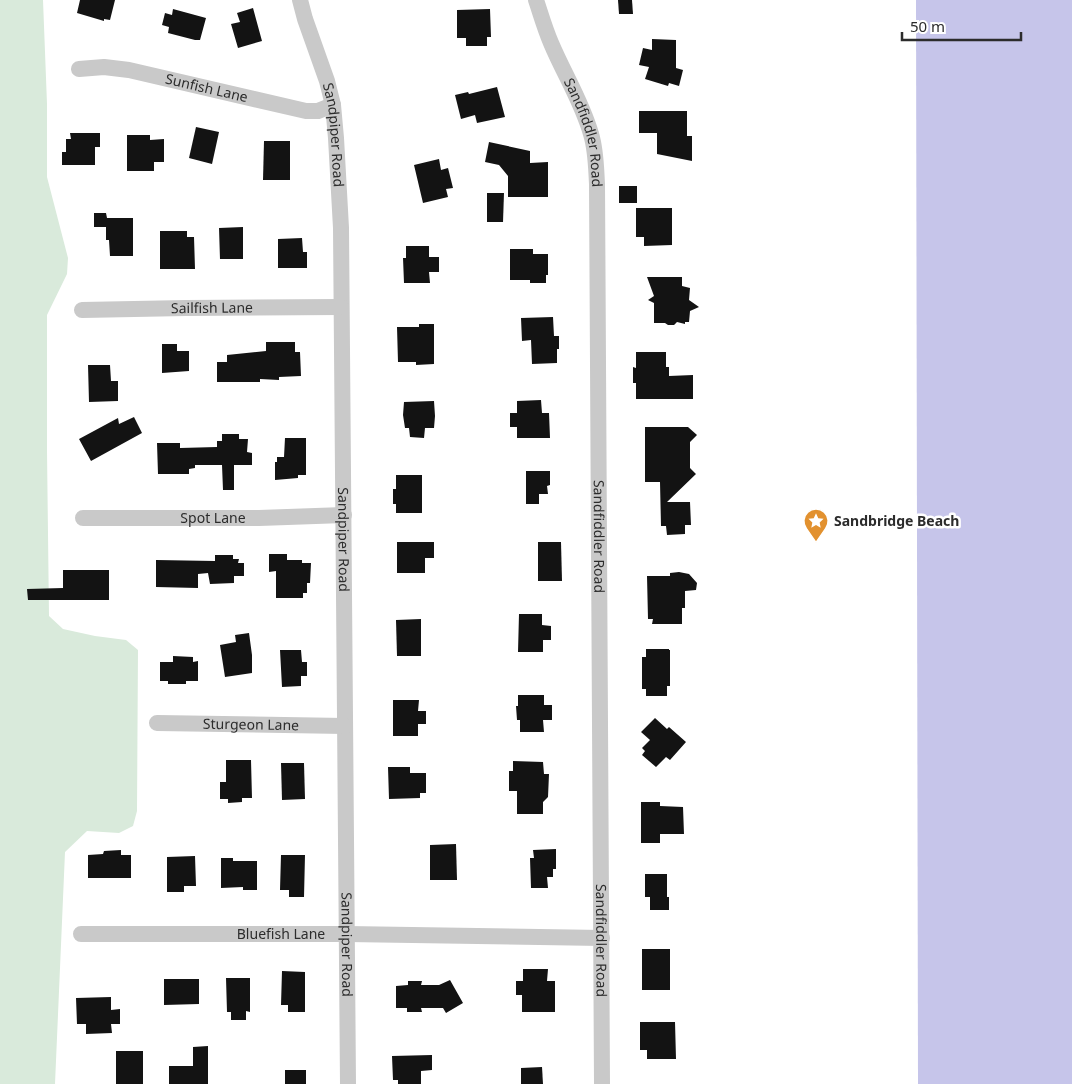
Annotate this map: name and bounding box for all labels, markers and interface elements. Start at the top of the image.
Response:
scale bar [902,10,1021,42]
text: 50 m [910,16,945,36]
street label: Sunfish Lane [164,69,250,106]
street label: Sandfiddler Road [560,75,607,188]
street label: Sandpiper Road [319,81,349,187]
street label: Sailfish Lane [171,298,253,317]
street label: Sandfiddler Road [590,480,609,593]
street label: Sandpiper Road [334,487,354,592]
street label: Spot Lane [180,508,246,527]
place icon: Sandbridge Beach [803,508,829,542]
place label: Sandbridge Beach [834,511,959,530]
street label: Sturgeon Lane [203,714,299,734]
street label: Sandfiddler Road [592,884,612,997]
street label: Sandpiper Road [337,892,357,997]
street label: Bluefish Lane [237,924,325,943]

